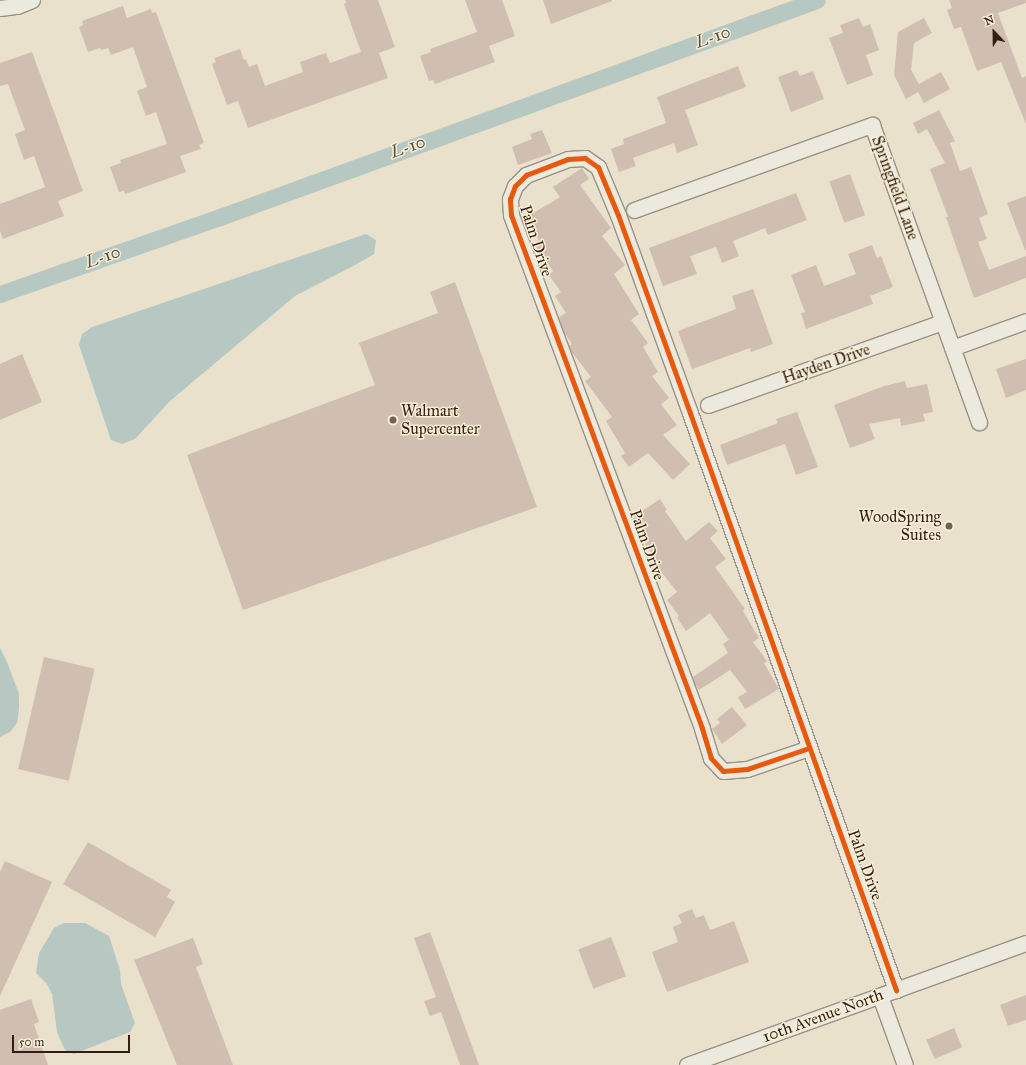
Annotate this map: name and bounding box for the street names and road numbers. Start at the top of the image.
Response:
street label: Springfield Lane [867,133,923,243]
street label: Palm Drive [515,203,557,279]
street label: Hayden Drive [780,340,872,388]
street label: Palm Drive [625,507,669,583]
street label: Palm Drive [843,827,887,903]
street label: 10th Avenue North [760,985,886,1047]

